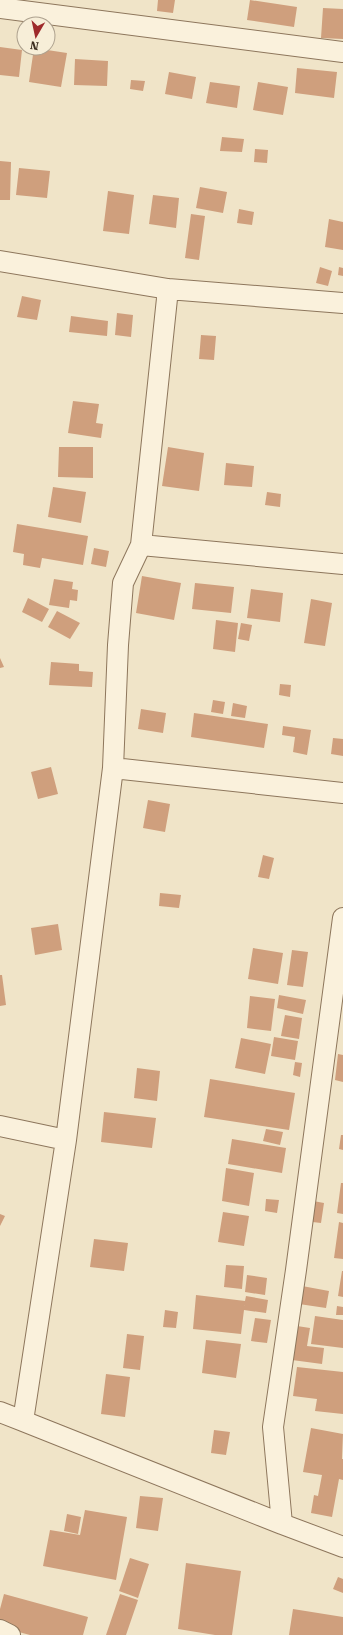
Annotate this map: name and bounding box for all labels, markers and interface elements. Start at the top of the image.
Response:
north arrow [16,16,56,56]
text: N [29,38,40,52]

